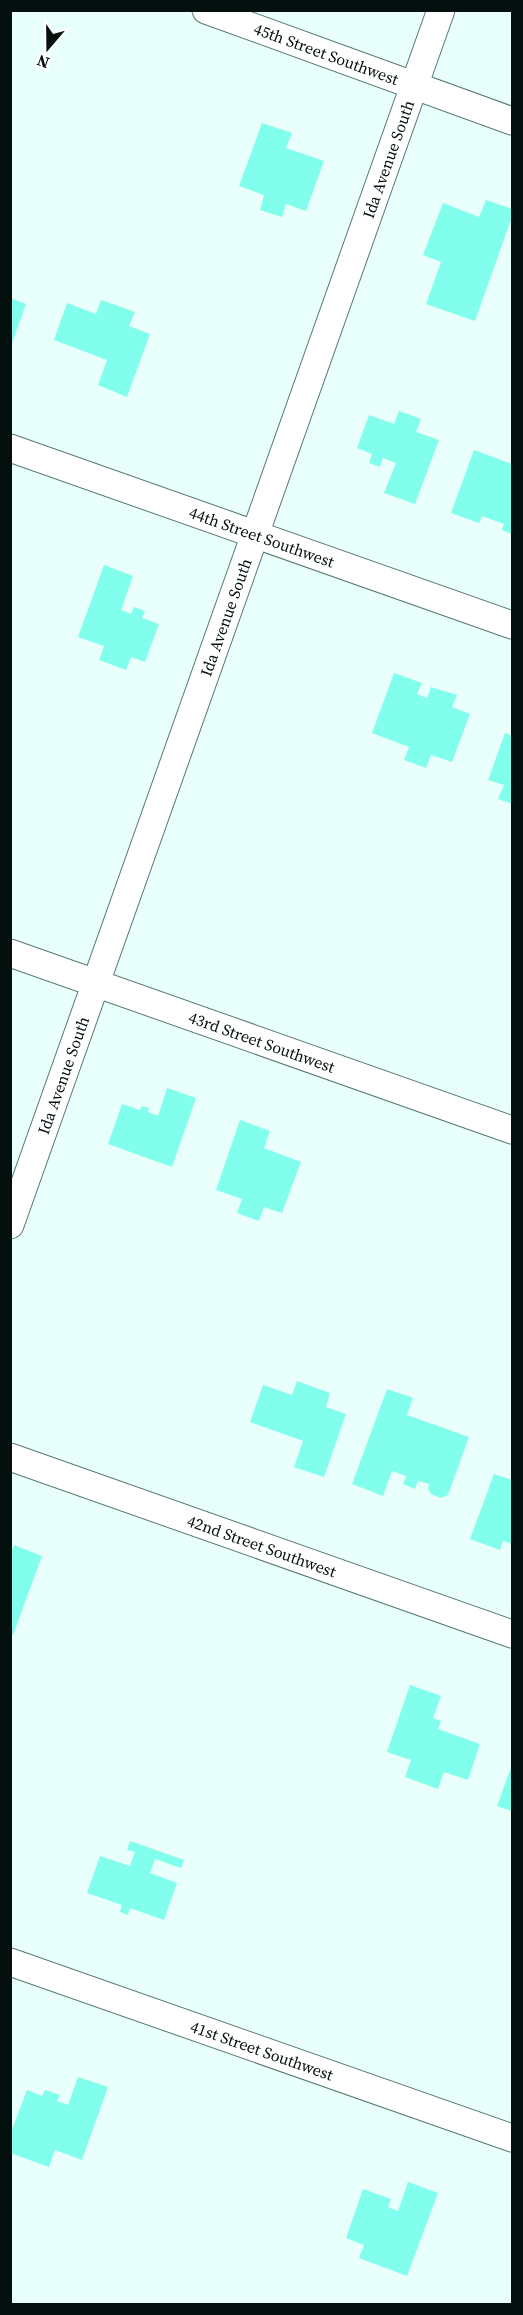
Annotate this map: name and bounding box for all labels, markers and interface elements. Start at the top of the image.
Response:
street label: 45th Street Southwest [251,17,402,90]
north arrow [18,18,78,78]
text: N [33,50,52,74]
street label: Ida Avenue South [357,97,419,221]
street label: 44th Street Southwest [186,501,338,573]
street label: Ida Avenue South [195,555,257,679]
street label: 43rd Street Southwest [186,1006,339,1078]
street label: Ida Avenue South [32,1013,94,1137]
street label: 42nd Street Southwest [184,1509,340,1582]
street label: 41st Street Southwest [188,2015,337,2086]

